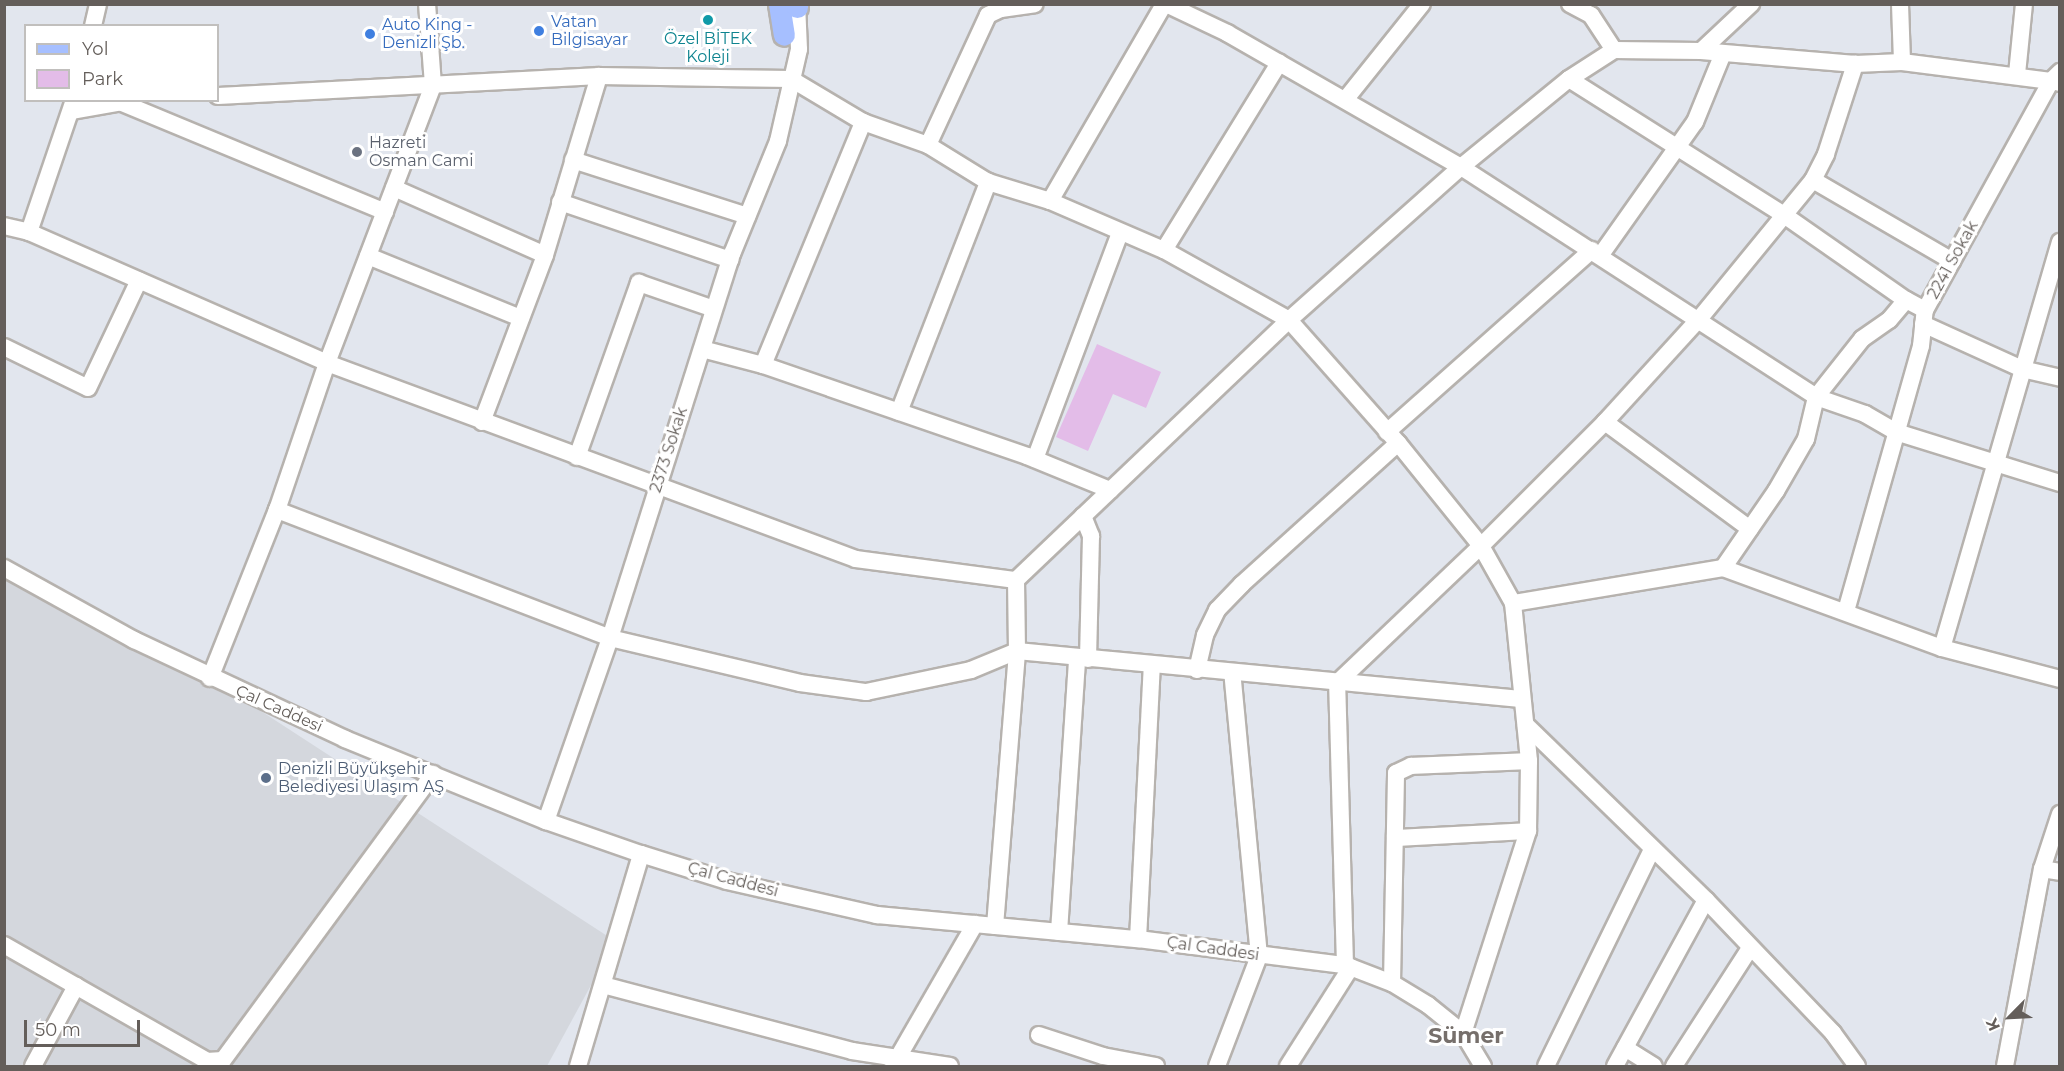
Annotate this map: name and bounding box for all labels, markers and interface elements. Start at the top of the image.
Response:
place label: Vatan Bilgisayar [551,12,628,50]
marker: Özel BİTEK Koleji [701,13,715,27]
place label: Auto King - Denizli Şb. [382,15,472,53]
legend [24,24,219,102]
marker: Vatan Bilgisayar [532,24,546,38]
marker: Auto King - Denizli Şb. [363,27,377,41]
place label: Özel BİTEK Koleji [664,29,752,67]
text: Yol [82,38,108,60]
text: Park [82,68,123,90]
place label: Hazreti Osman Cami [369,133,474,171]
marker: Hazreti Osman Cami [350,145,364,159]
street label: 2241 Sokak [1924,218,1982,302]
street label: 2373 Sokak [646,405,692,495]
street label: Çal Caddesi [232,681,326,737]
place label: Denizli Büyükşehir Belediyesi Ulaşım AŞ [278,759,444,797]
marker: Denizli Büyükşehir Belediyesi Ulaşım AŞ [259,771,273,785]
street label: Çal Caddesi [685,859,781,901]
street label: Çal Caddesi [1165,933,1261,965]
north arrow [1980,987,2040,1047]
scale bar [27,1008,142,1046]
text: K [1982,1015,2004,1034]
text: 50 m [35,1019,81,1041]
district label: Sümer [1428,1023,1504,1049]

